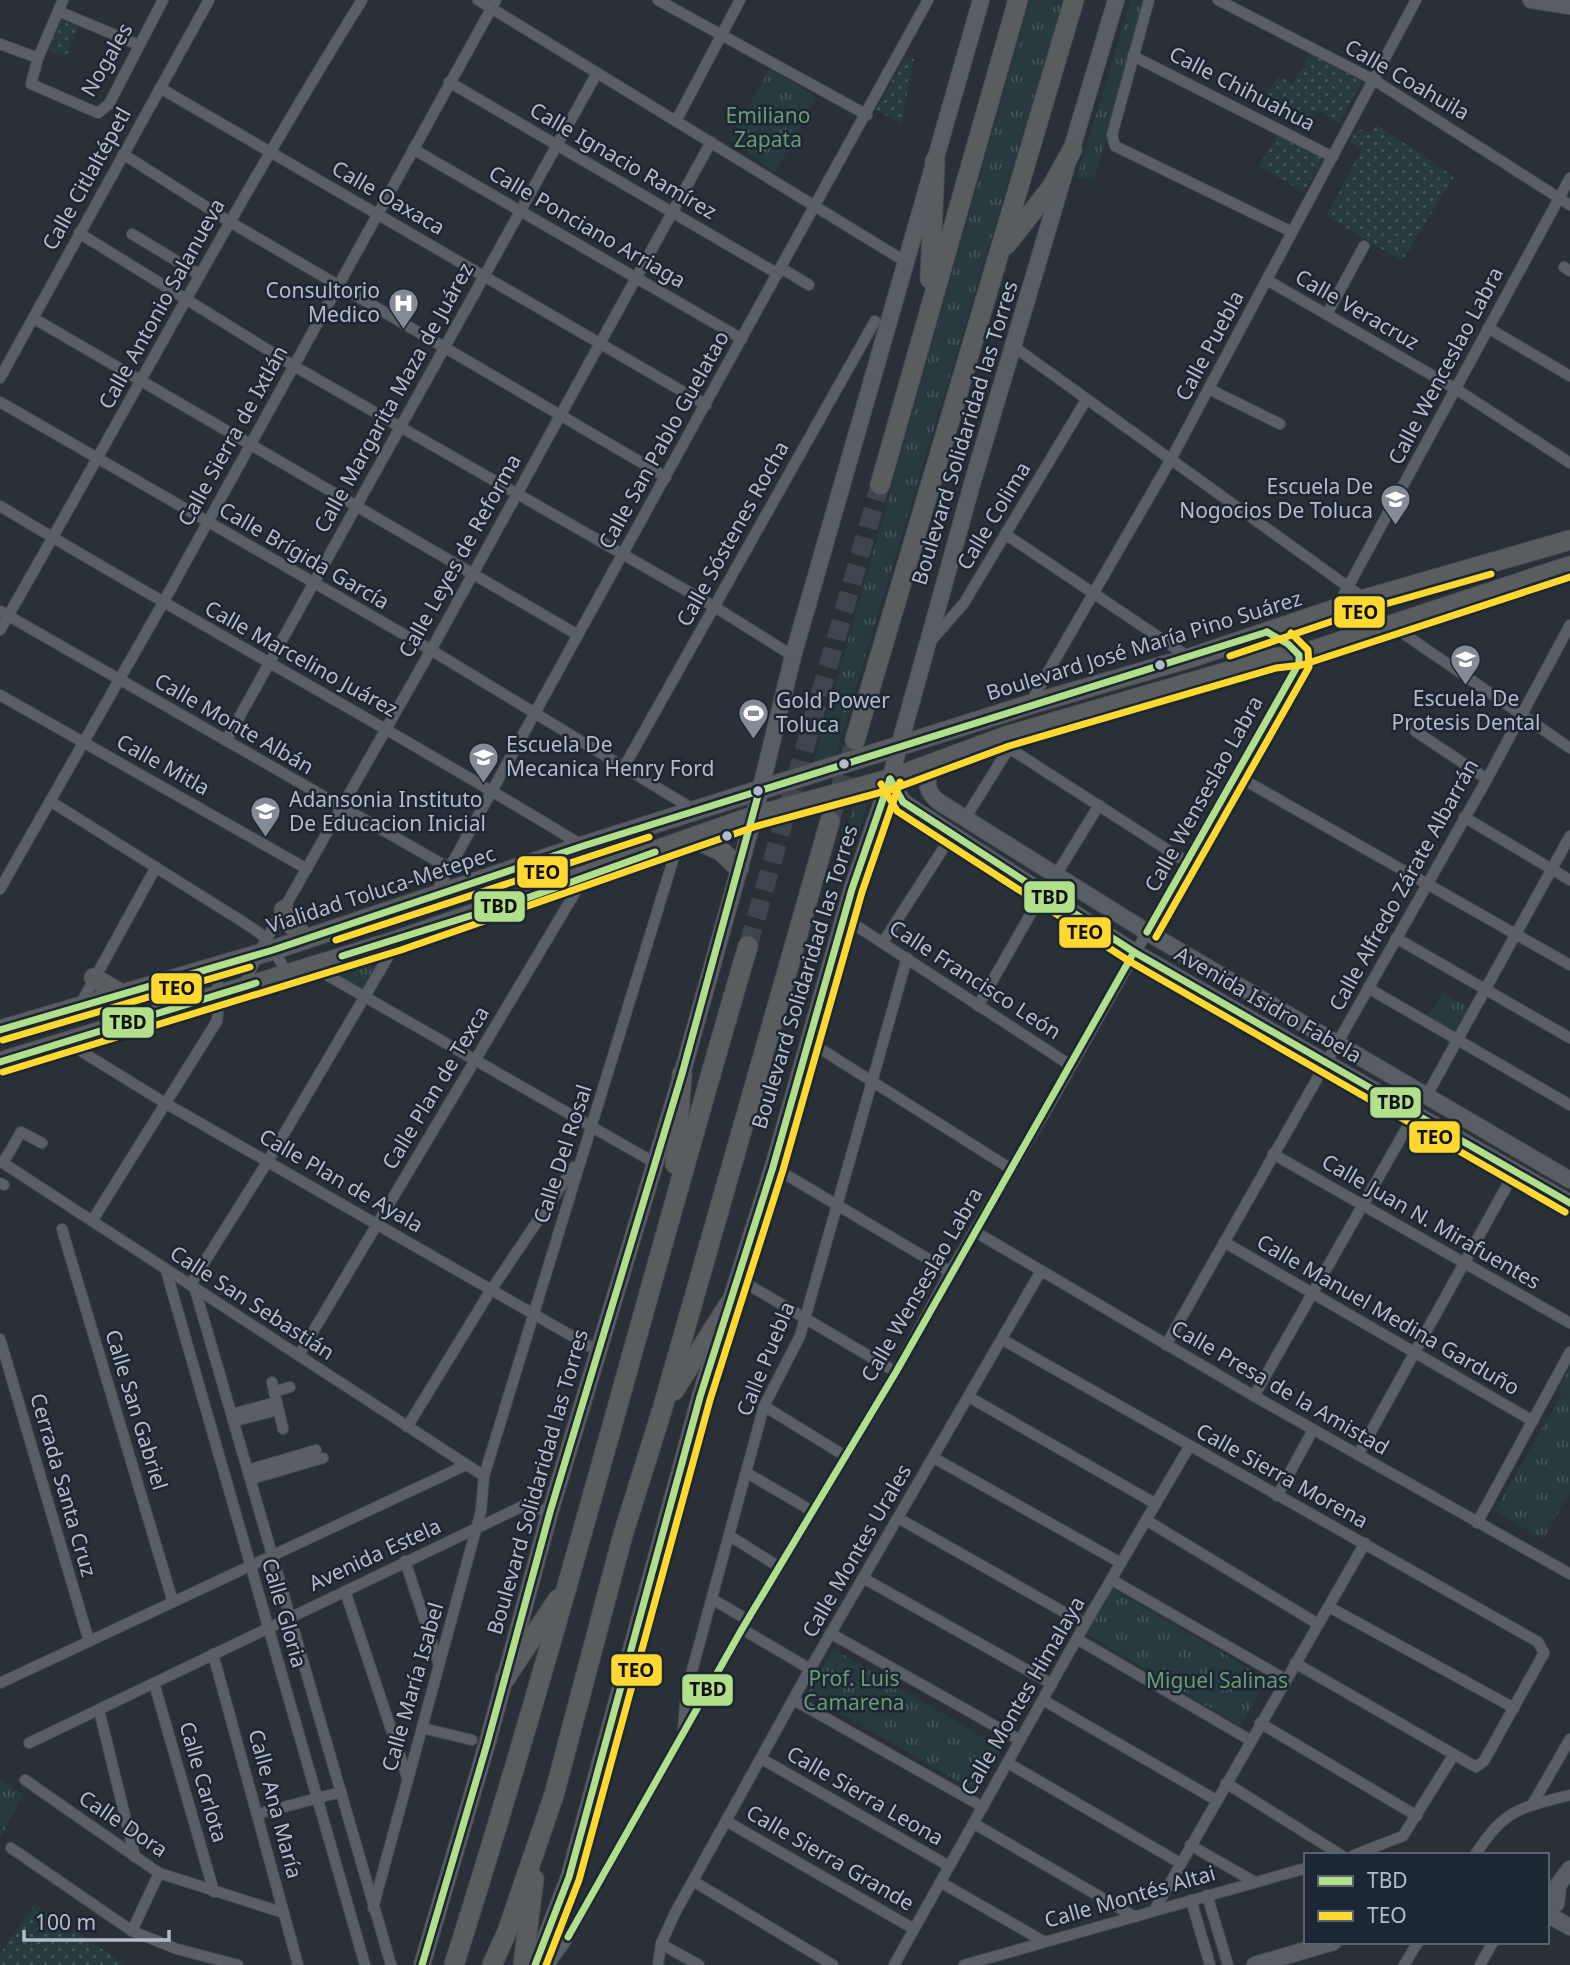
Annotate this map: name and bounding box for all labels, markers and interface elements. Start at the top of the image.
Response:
street label: Nogales [74,18,138,101]
street label: Calle Coahuila [1340,32,1475,126]
street label: Calle Chihuahua [1165,39,1320,137]
street label: Calle Ignacio Ramírez [525,95,722,225]
park label: Emiliano Zapata [725,101,811,153]
street label: Calle Citlaltépetl [35,102,137,255]
street label: Calle Oaxaca [327,153,450,241]
street label: Calle Ponciano Arriaga [484,158,691,294]
street label: Calle Antonio Salanueva [91,193,231,414]
street label: Calle Margarita Maza de Juárez [307,257,479,537]
street label: Calle Veracruz [1290,262,1425,356]
street label: Calle Wenceslao Labra [1381,262,1509,469]
place label: Consultorio Medico [266,276,380,328]
street label: Boulevard Solidaridad las Torres [904,277,1024,588]
hospital icon: Consultorio Medico [386,286,420,330]
street label: Calle Puebla [1168,286,1250,405]
street label: Calle San Pablo Guelatao [591,325,735,554]
street label: Calle Sierra de Ixtlán [171,340,293,531]
street label: Calle Sóstenes Rocha [669,436,795,631]
street label: Calle Leyes de Reforma [391,449,527,662]
street label: Calle Colima [950,456,1036,575]
place label: Escuela De Nogocios De Toluca [1179,472,1373,524]
school or university icon: Escuela De Nogocios De Toluca [1379,482,1413,526]
street label: Calle Brígida García [214,495,395,615]
street label: Boulevard José María Pino Suárez [983,584,1305,706]
street label: Calle Marcelino Juárez [200,593,403,723]
line badge: TEO [1333,595,1386,629]
text: TEO [1342,599,1378,625]
school or university icon: Escuela De Protesis Dental [1449,642,1483,686]
unlabelled marker [1153,658,1167,672]
street label: Calle Monte Albán [150,666,319,780]
place label: Escuela De Protesis Dental [1391,684,1541,736]
place label: Gold Power Toluca [776,686,890,738]
street label: Calle Wenseslao Labra [1138,690,1269,897]
sports icon: Gold Power Toluca [736,696,770,740]
street label: Calle Mitla [112,727,215,801]
place label: Escuela De Mecanica Henry Ford [506,730,714,782]
school or university icon: Escuela De Mecanica Henry Ford [466,740,500,784]
street label: Calle Alfredo Zárate Albarrán [1322,753,1484,1016]
unlabelled marker [837,757,851,771]
unlabelled marker [751,784,765,798]
place label: Adansonia Instituto De Educacion Inicial [289,785,486,837]
school or university icon: Adansonia Instituto De Educacion Inicial [249,795,283,839]
street label: Boulevard Solidaridad las Torres [744,821,864,1132]
unlabelled marker [720,829,734,843]
street label: Vialidad Toluca-Metepec [263,839,499,939]
line badge: TEO [516,855,569,889]
text: TEO [524,859,560,885]
line badge: TBD [1023,880,1076,914]
text: TBD [1031,884,1069,910]
line badge: TBD [473,890,526,923]
text: TBD [480,893,518,919]
street label: Calle Francisco León [884,913,1067,1045]
line badge: TEO [1058,916,1112,949]
text: TEO [1067,919,1103,945]
street label: Avenida Isidro Fabela [1170,939,1367,1069]
line badge: TEO [150,972,203,1005]
text: TEO [159,975,195,1001]
street label: Calle Plan de Texca [375,1001,495,1174]
line badge: TBD [101,1006,155,1039]
text: TBD [109,1009,147,1035]
street label: Calle Del Rosal [526,1081,598,1227]
line badge: TBD [1369,1086,1422,1119]
text: TBD [1377,1089,1415,1115]
line badge: TEO [1408,1120,1461,1154]
street label: Calle Plan de Ayala [254,1122,429,1238]
text: TEO [1417,1124,1453,1150]
street label: Calle Juan N. Mirafuentes [1317,1147,1546,1295]
street label: Calle Wenseslao Labra [854,1182,988,1387]
street label: Calle Manuel Medina Garduño [1252,1227,1525,1401]
street label: Calle San Sebastián [165,1238,340,1366]
street label: Calle Puebla [729,1297,801,1420]
street label: Calle Presa de la Amistad [1167,1313,1394,1461]
street label: Calle San Gabriel [99,1326,175,1493]
street label: Boulevard Solidaridad las Torres [480,1326,594,1638]
street label: Cerrada Santa Cruz [24,1390,104,1580]
street label: Calle Sierra Morena [1191,1416,1374,1534]
street label: Calle Montes Urales [795,1459,917,1642]
street label: Avenida Estela [304,1511,445,1597]
street label: Calle Gloria [256,1555,314,1671]
street label: Calle Montes Himalaya [954,1591,1090,1800]
street label: Calle María Isabel [375,1599,450,1774]
line badge: TEO [610,1653,663,1687]
text: TEO [618,1657,654,1683]
park label: Prof. Luis Camarena [803,1664,905,1716]
park label: Miguel Salinas [1146,1666,1288,1694]
line badge: TBD [681,1673,734,1707]
text: TBD [689,1676,727,1702]
street label: Calle Carlota [173,1718,235,1845]
street label: Calle Ana María [243,1726,309,1882]
street label: Calle Sierra Leona [782,1739,949,1851]
street label: Calle Dora [74,1783,173,1863]
street label: Calle Sierra Grande [742,1798,919,1917]
legend [1304,1853,1549,1944]
street label: Calle Montés Altai [1041,1858,1218,1934]
text: TBD [1367,1866,1408,1894]
scale bar [24,1898,170,1942]
text: TEO [1367,1901,1407,1929]
text: 100 m [35,1908,96,1936]

